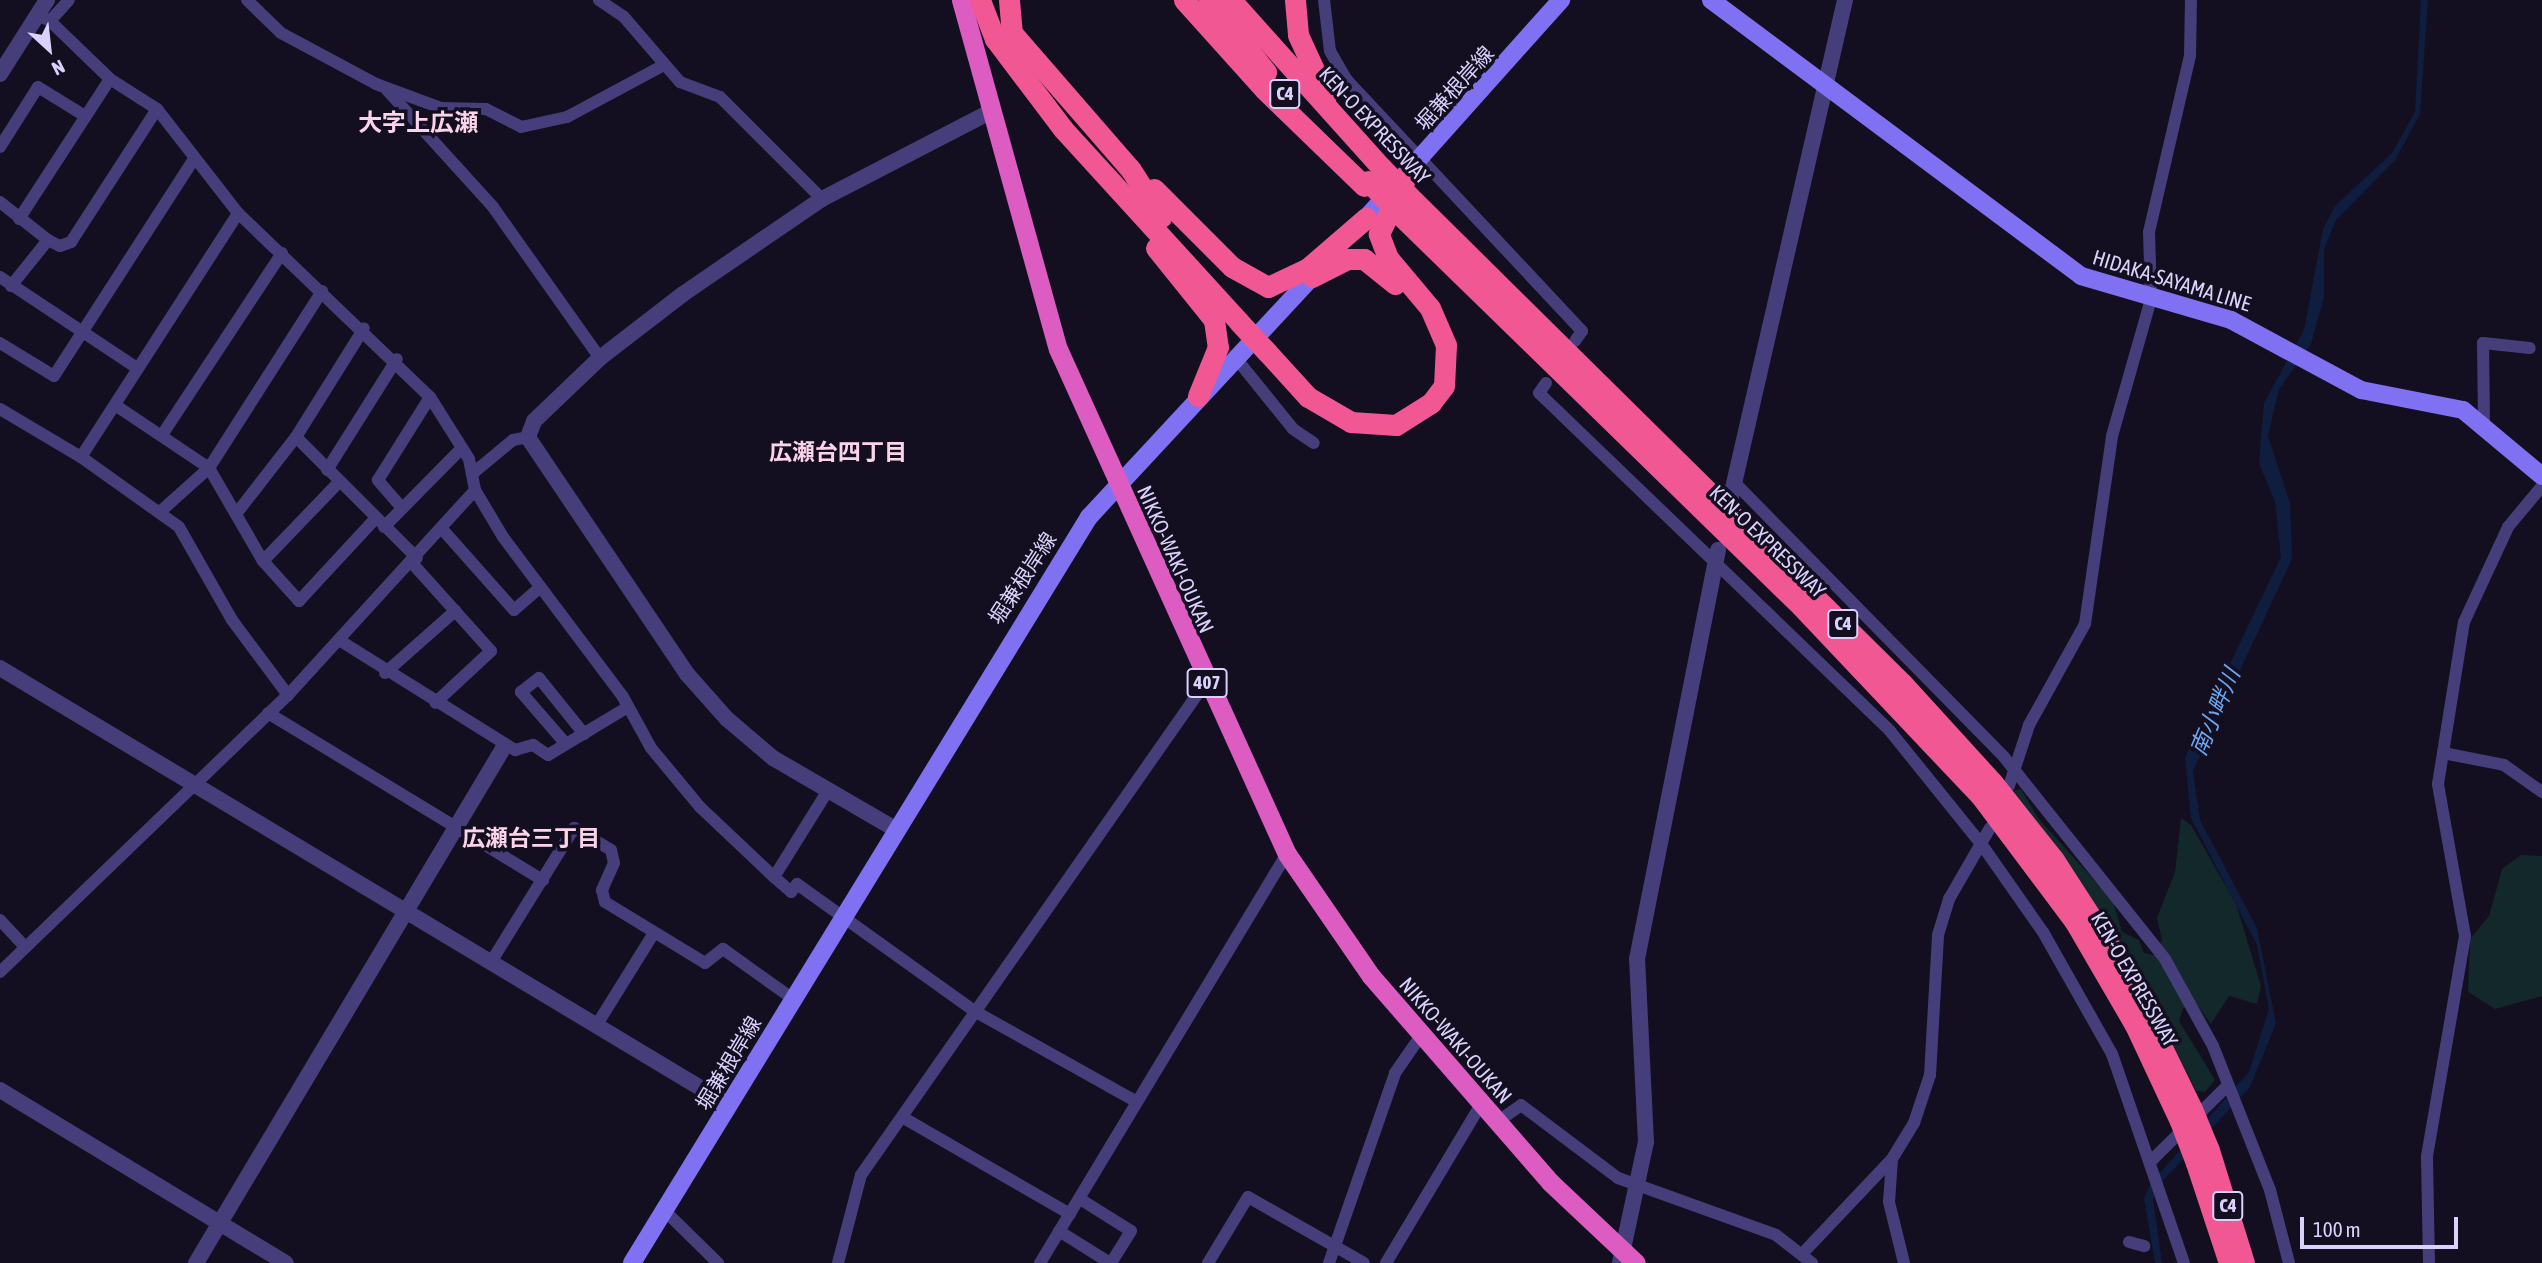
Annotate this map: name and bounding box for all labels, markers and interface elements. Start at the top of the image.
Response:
north arrow [14,14,84,84]
street label: 堀兼根岸線 [1410,41,1498,135]
text: N [49,55,69,80]
street label: KEN-O EXPRESSWAY [1314,61,1436,189]
road number: C4 [1269,78,1301,110]
district label: 大字上広瀬 [358,109,478,137]
street label: HIDAKA-SAYAMA LINE [2090,244,2254,316]
district label: 広瀬台四丁目 [769,438,907,466]
street label: KEN-O EXPRESSWAY [1705,479,1831,603]
street label: NIKKO-WAKI-OUKAN [1132,481,1220,637]
street label: 堀兼根岸線 [983,527,1061,629]
road number: C4 [1827,608,1859,639]
water label: 南小畔川 [2184,664,2246,760]
road number: 407 [1186,668,1228,698]
district label: 広瀬台三丁目 [462,824,600,852]
street label: KEN-O EXPRESSWAY [2086,907,2184,1051]
street label: NIKKO-WAKI-OUKAN [1394,972,1518,1108]
street label: 堀兼根岸線 [690,1012,766,1114]
road number: C4 [2212,1190,2244,1222]
scale bar [2304,1204,2462,1248]
text: 100 m [2313,1217,2361,1241]

